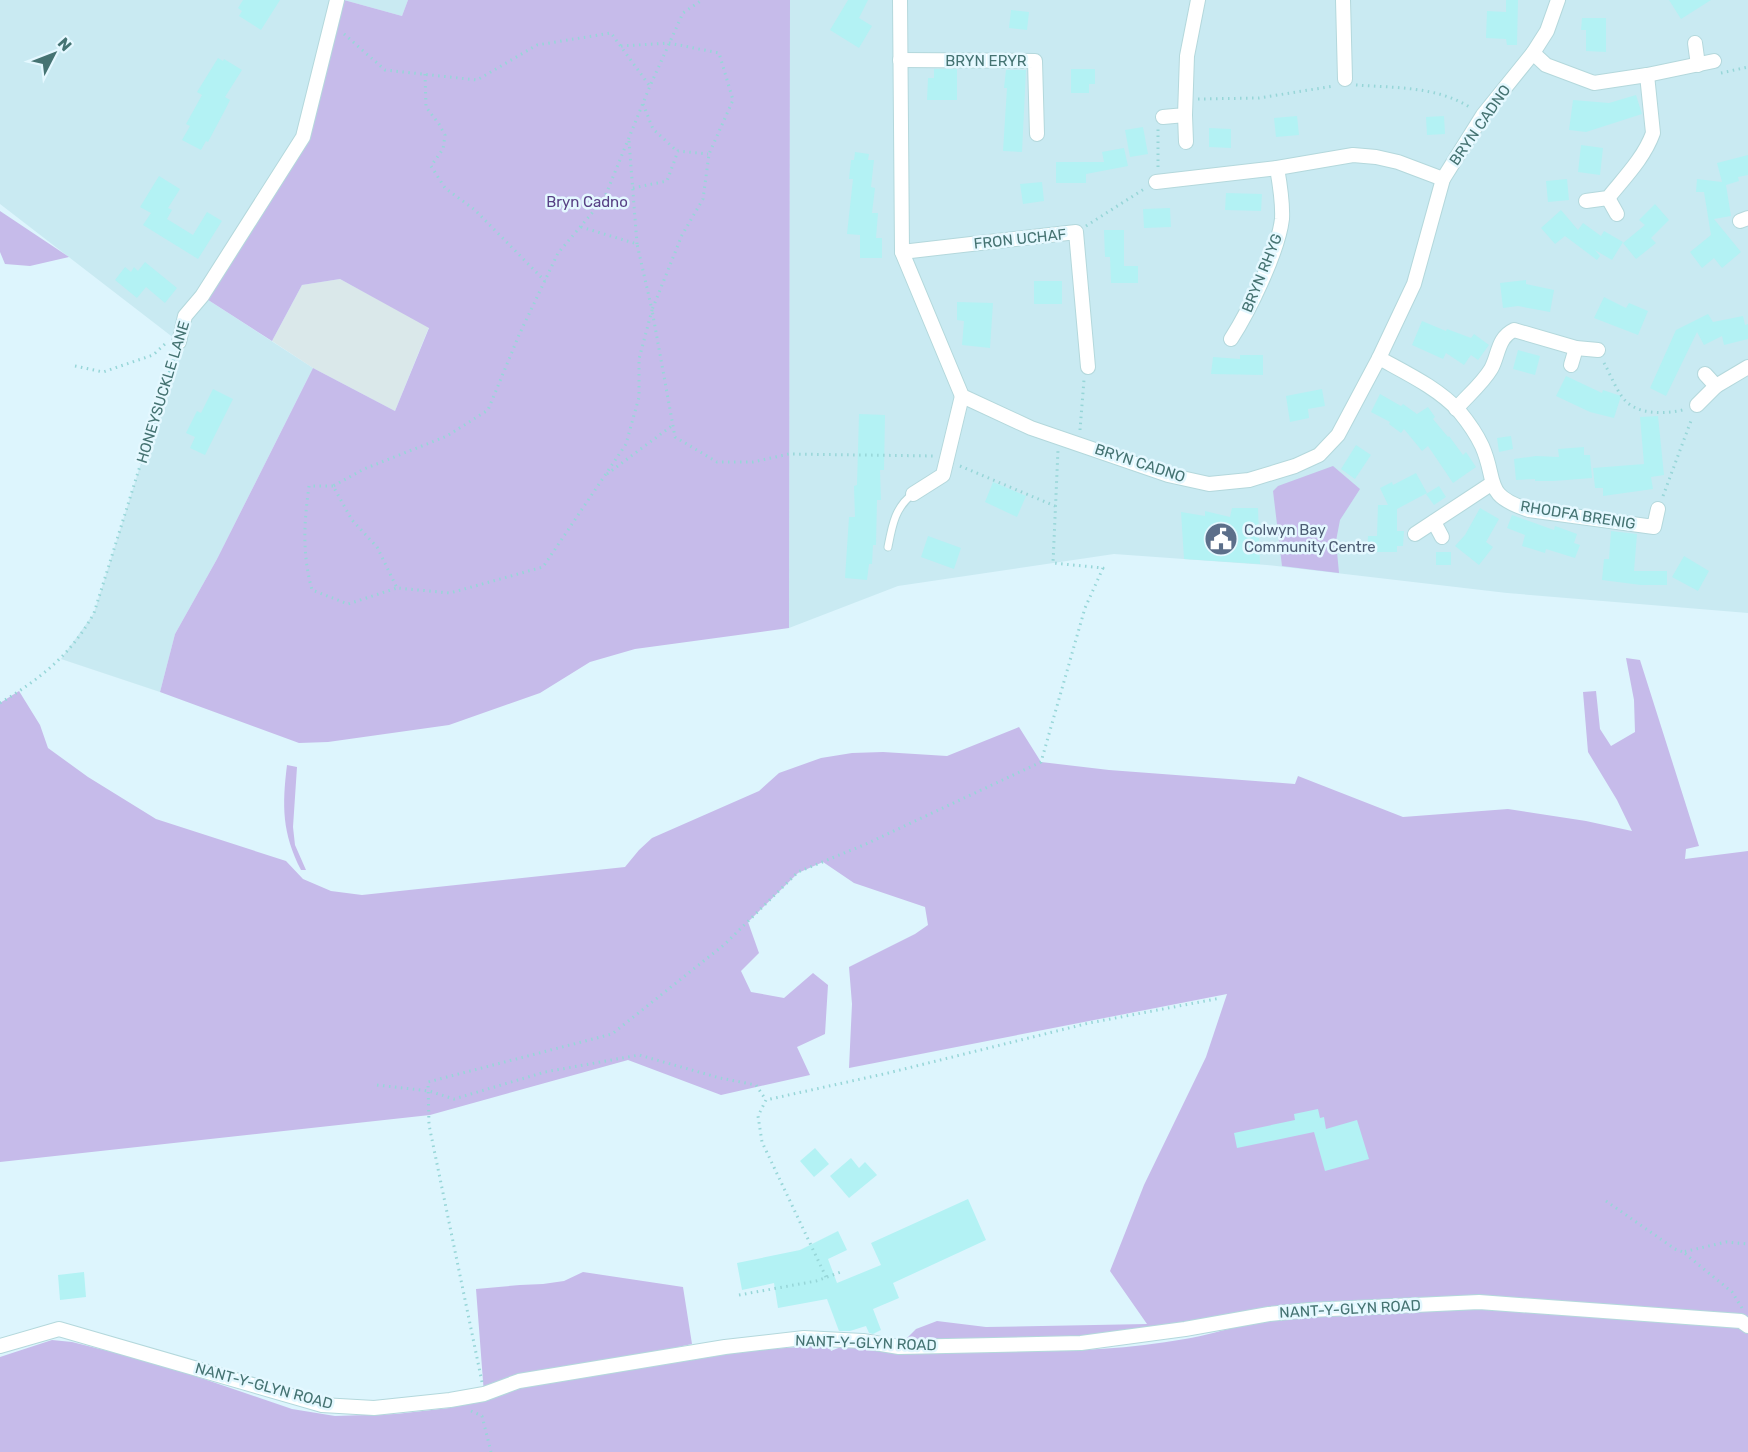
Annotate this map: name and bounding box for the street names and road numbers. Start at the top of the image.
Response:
street label: BRYN ERYR [945,52,1027,70]
street label: BRYN CADNO [1446,81,1514,169]
street label: FRON UCHAF [973,225,1067,253]
street label: BRYN RHYG [1238,231,1286,315]
street label: HONEYSUCKLE LANE [133,319,193,465]
street label: BRYN CADNO [1092,440,1188,486]
street label: RHODFA BRENIG [1519,497,1637,533]
street label: NANT-Y-GLYN ROAD [1279,1296,1421,1322]
street label: NANT-Y-GLYN ROAD [795,1332,937,1354]
street label: NANT-Y-GLYN ROAD [193,1359,335,1413]

